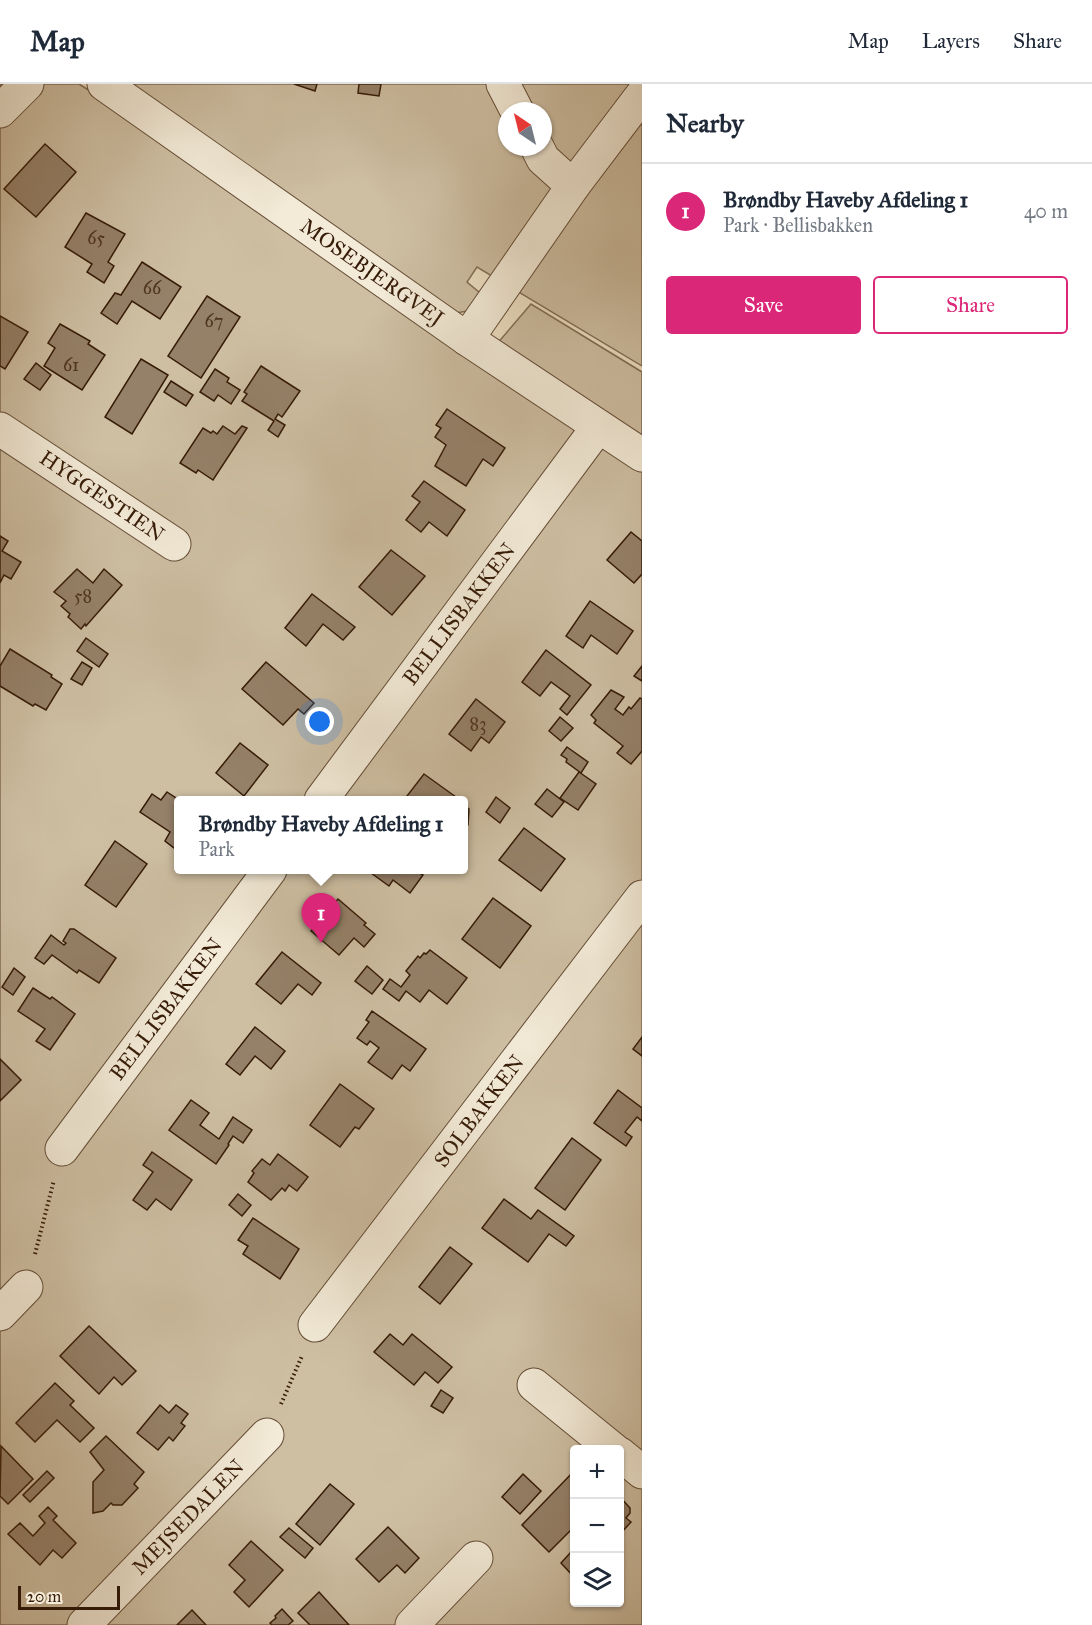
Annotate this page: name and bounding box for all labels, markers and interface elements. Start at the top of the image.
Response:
text: Map [30,24,85,59]
text: Map [848,28,889,54]
text: Layers [922,28,980,54]
text: Share [1013,28,1062,54]
north arrow [498,102,552,156]
text: Nearby [666,107,744,139]
text: Brøndby Haveby Afdeling 1 [723,186,968,213]
text: 1 [682,199,689,223]
text: 40 m [1024,199,1068,223]
street label: MOSEBJERGVEJ [295,213,449,331]
text: Park · Bellisbakken [723,213,873,237]
house number: 65 [87,227,105,249]
button: Save [666,276,861,334]
button: Share [873,276,1068,334]
house number: 66 [143,277,162,299]
house number: 67 [205,310,223,332]
house number: 61 [63,354,79,376]
street label: HYGGESTIEN [35,445,170,547]
street label: BELLISBAKKEN [397,538,521,690]
house number: 58 [74,585,92,607]
your location [305,707,334,736]
house number: 83 [470,713,486,735]
popup [174,796,468,874]
text: Brøndby Haveby Afdeling 1 [198,810,444,837]
text: Park [198,837,235,861]
pin: 1 [302,894,340,943]
street label: BELLISBAKKEN [104,933,228,1085]
street label: SOLBAKKEN [428,1050,530,1172]
map controls [570,1445,624,1607]
button: + [570,1445,624,1499]
street label: MEJSEDALEN [126,1454,250,1580]
button: − [570,1499,624,1553]
button: layers [570,1553,624,1607]
scale bar [18,1583,120,1610]
text: 20 m [27,1587,61,1606]

